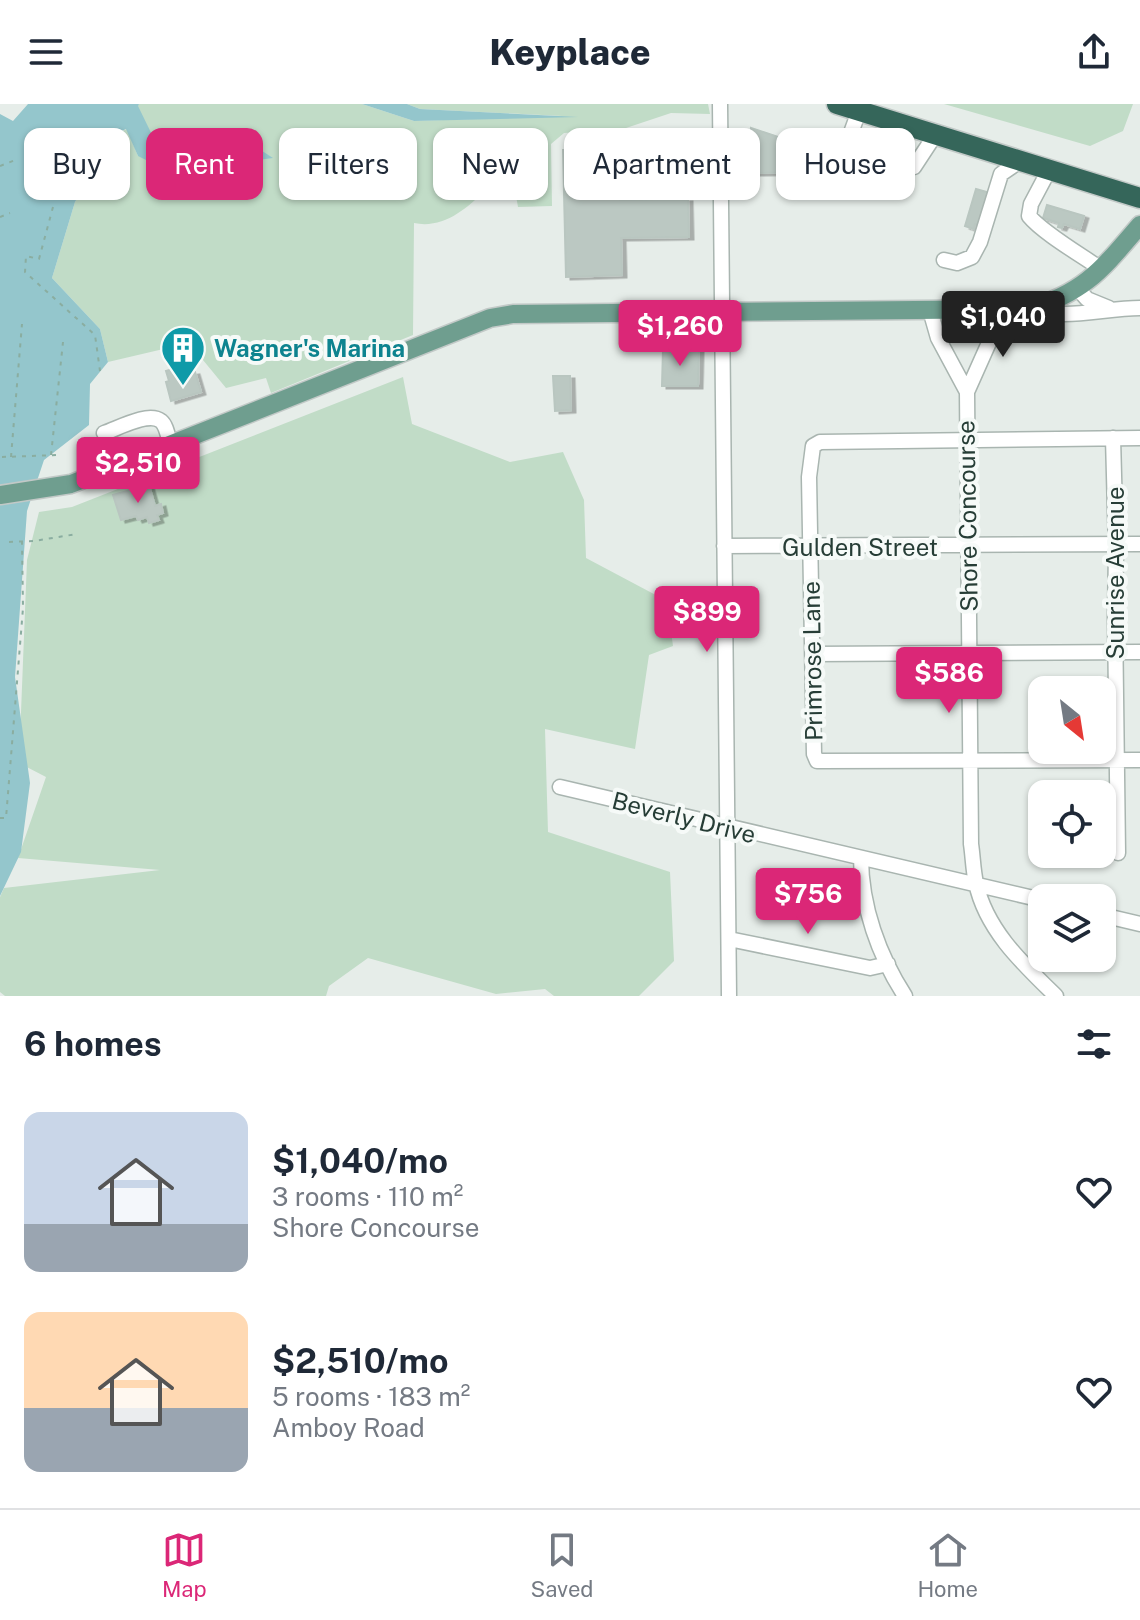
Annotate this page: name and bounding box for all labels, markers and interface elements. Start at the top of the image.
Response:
icon: menu [24,30,68,74]
icon: share [1072,30,1116,74]
text: Keyplace [489,31,651,73]
chip: Buy [24,128,130,200]
chip: Rent [146,128,263,200]
chip: Filters [279,128,417,200]
chip: New [433,128,548,200]
chip: Apartment [564,128,760,200]
chip: House [776,128,915,200]
pin: $1,040 [938,291,1068,359]
pin: $1,260 [615,300,745,368]
text: $1,040 [960,301,1046,332]
text: $1,260 [637,310,723,341]
building icon: Wagner's Marina [159,324,207,387]
place label: Wagner's Marina [214,334,405,362]
street label: Shore Concourse [951,420,983,612]
pin: $2,510 [73,437,203,505]
text: $2,510 [95,447,181,478]
street label: Sunrise Avenue [1101,486,1129,660]
street label: Gulden Street [782,533,938,561]
street label: Primrose Lane [797,581,827,741]
pin: $899 [660,586,754,654]
text: $899 [672,596,742,627]
pin: $586 [902,647,996,715]
text: $586 [914,657,984,688]
north arrow [1028,676,1116,764]
map controls [1028,676,1116,972]
button: locate [1028,780,1116,868]
street label: Beverly Drive [609,786,759,848]
pin: $756 [761,868,855,936]
text: $756 [774,878,842,909]
button: layers [1028,884,1116,972]
icon: filters [1072,1022,1116,1066]
text: 6 homes [24,1024,162,1064]
text: $1,040/mo [272,1141,448,1181]
icon: home [88,1144,184,1240]
icon: heart [1072,1170,1116,1214]
text: 3 rooms · 110 m² [272,1181,463,1212]
text: Shore Concourse [272,1212,479,1243]
text: $2,510/mo [272,1341,449,1381]
icon: home [88,1344,184,1440]
icon: heart [1072,1370,1116,1414]
text: 5 rooms · 183 m² [272,1381,470,1412]
text: Amboy Road [272,1412,425,1443]
tab: Map [162,1528,207,1602]
tab: Saved [531,1528,593,1602]
tab: Home [917,1528,978,1602]

